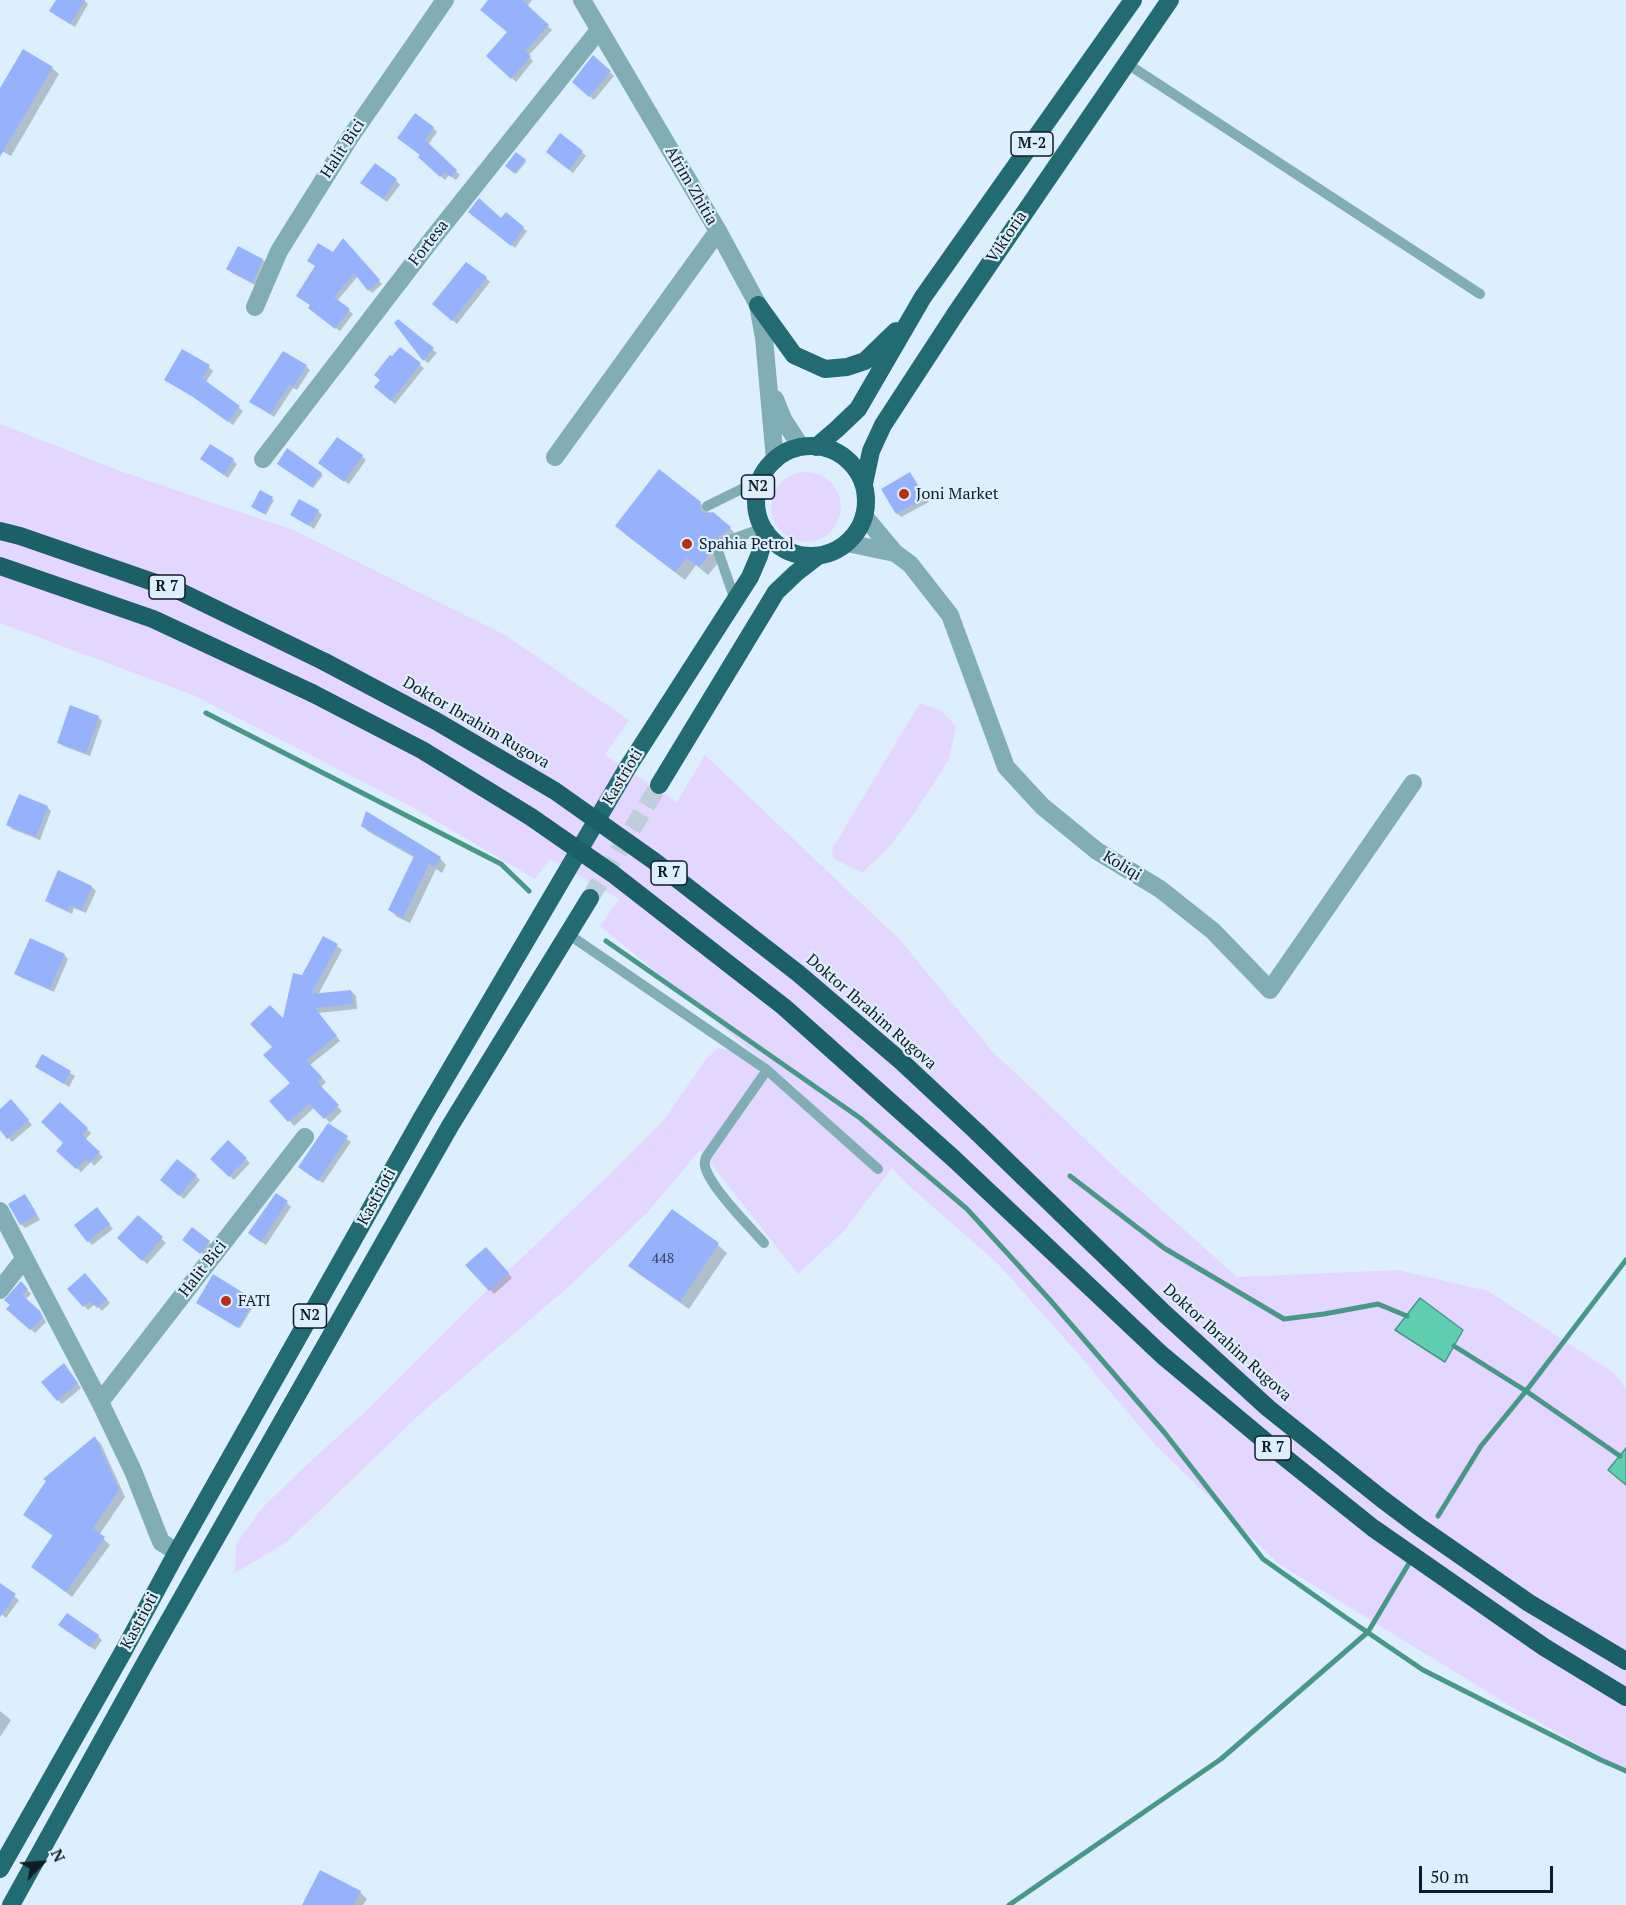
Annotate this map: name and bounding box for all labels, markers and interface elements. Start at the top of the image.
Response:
street label: Halit Bici [317,116,369,182]
road number: M-2 [1011,132,1053,156]
street label: Afrim Zhitia [661,143,721,229]
street label: Viktoria [983,208,1031,266]
street label: Fortesa [405,216,453,270]
road number: N2 [742,475,774,499]
place label: Joni Market [916,484,999,504]
marker: Joni Market [897,487,911,501]
place label: Spahia Petrol [699,534,794,554]
marker: Spahia Petrol [680,537,694,551]
road number: R 7 [149,575,185,599]
street label: Doktor Ibrahim Rugova [399,673,553,773]
street label: Kastrioti [599,746,647,808]
street label: Koliqi [1099,847,1145,885]
road number: R 7 [651,861,687,885]
street label: Doktor Ibrahim Rugova [802,950,940,1074]
street label: Kastrioti [354,1165,400,1229]
street label: Halit Bici [175,1237,231,1301]
house number: 448 [652,1251,674,1267]
street label: Doktor Ibrahim Rugova [1159,1280,1295,1406]
place label: FATI [238,1291,271,1311]
marker: FATI [219,1294,233,1308]
road number: N2 [294,1304,326,1328]
road number: R 7 [1255,1436,1291,1460]
street label: Kastrioti [117,1589,163,1653]
north arrow [12,1833,72,1893]
text: N [46,1845,71,1866]
scale bar [1422,1854,1556,1892]
text: 50 m [1430,1864,1469,1888]

